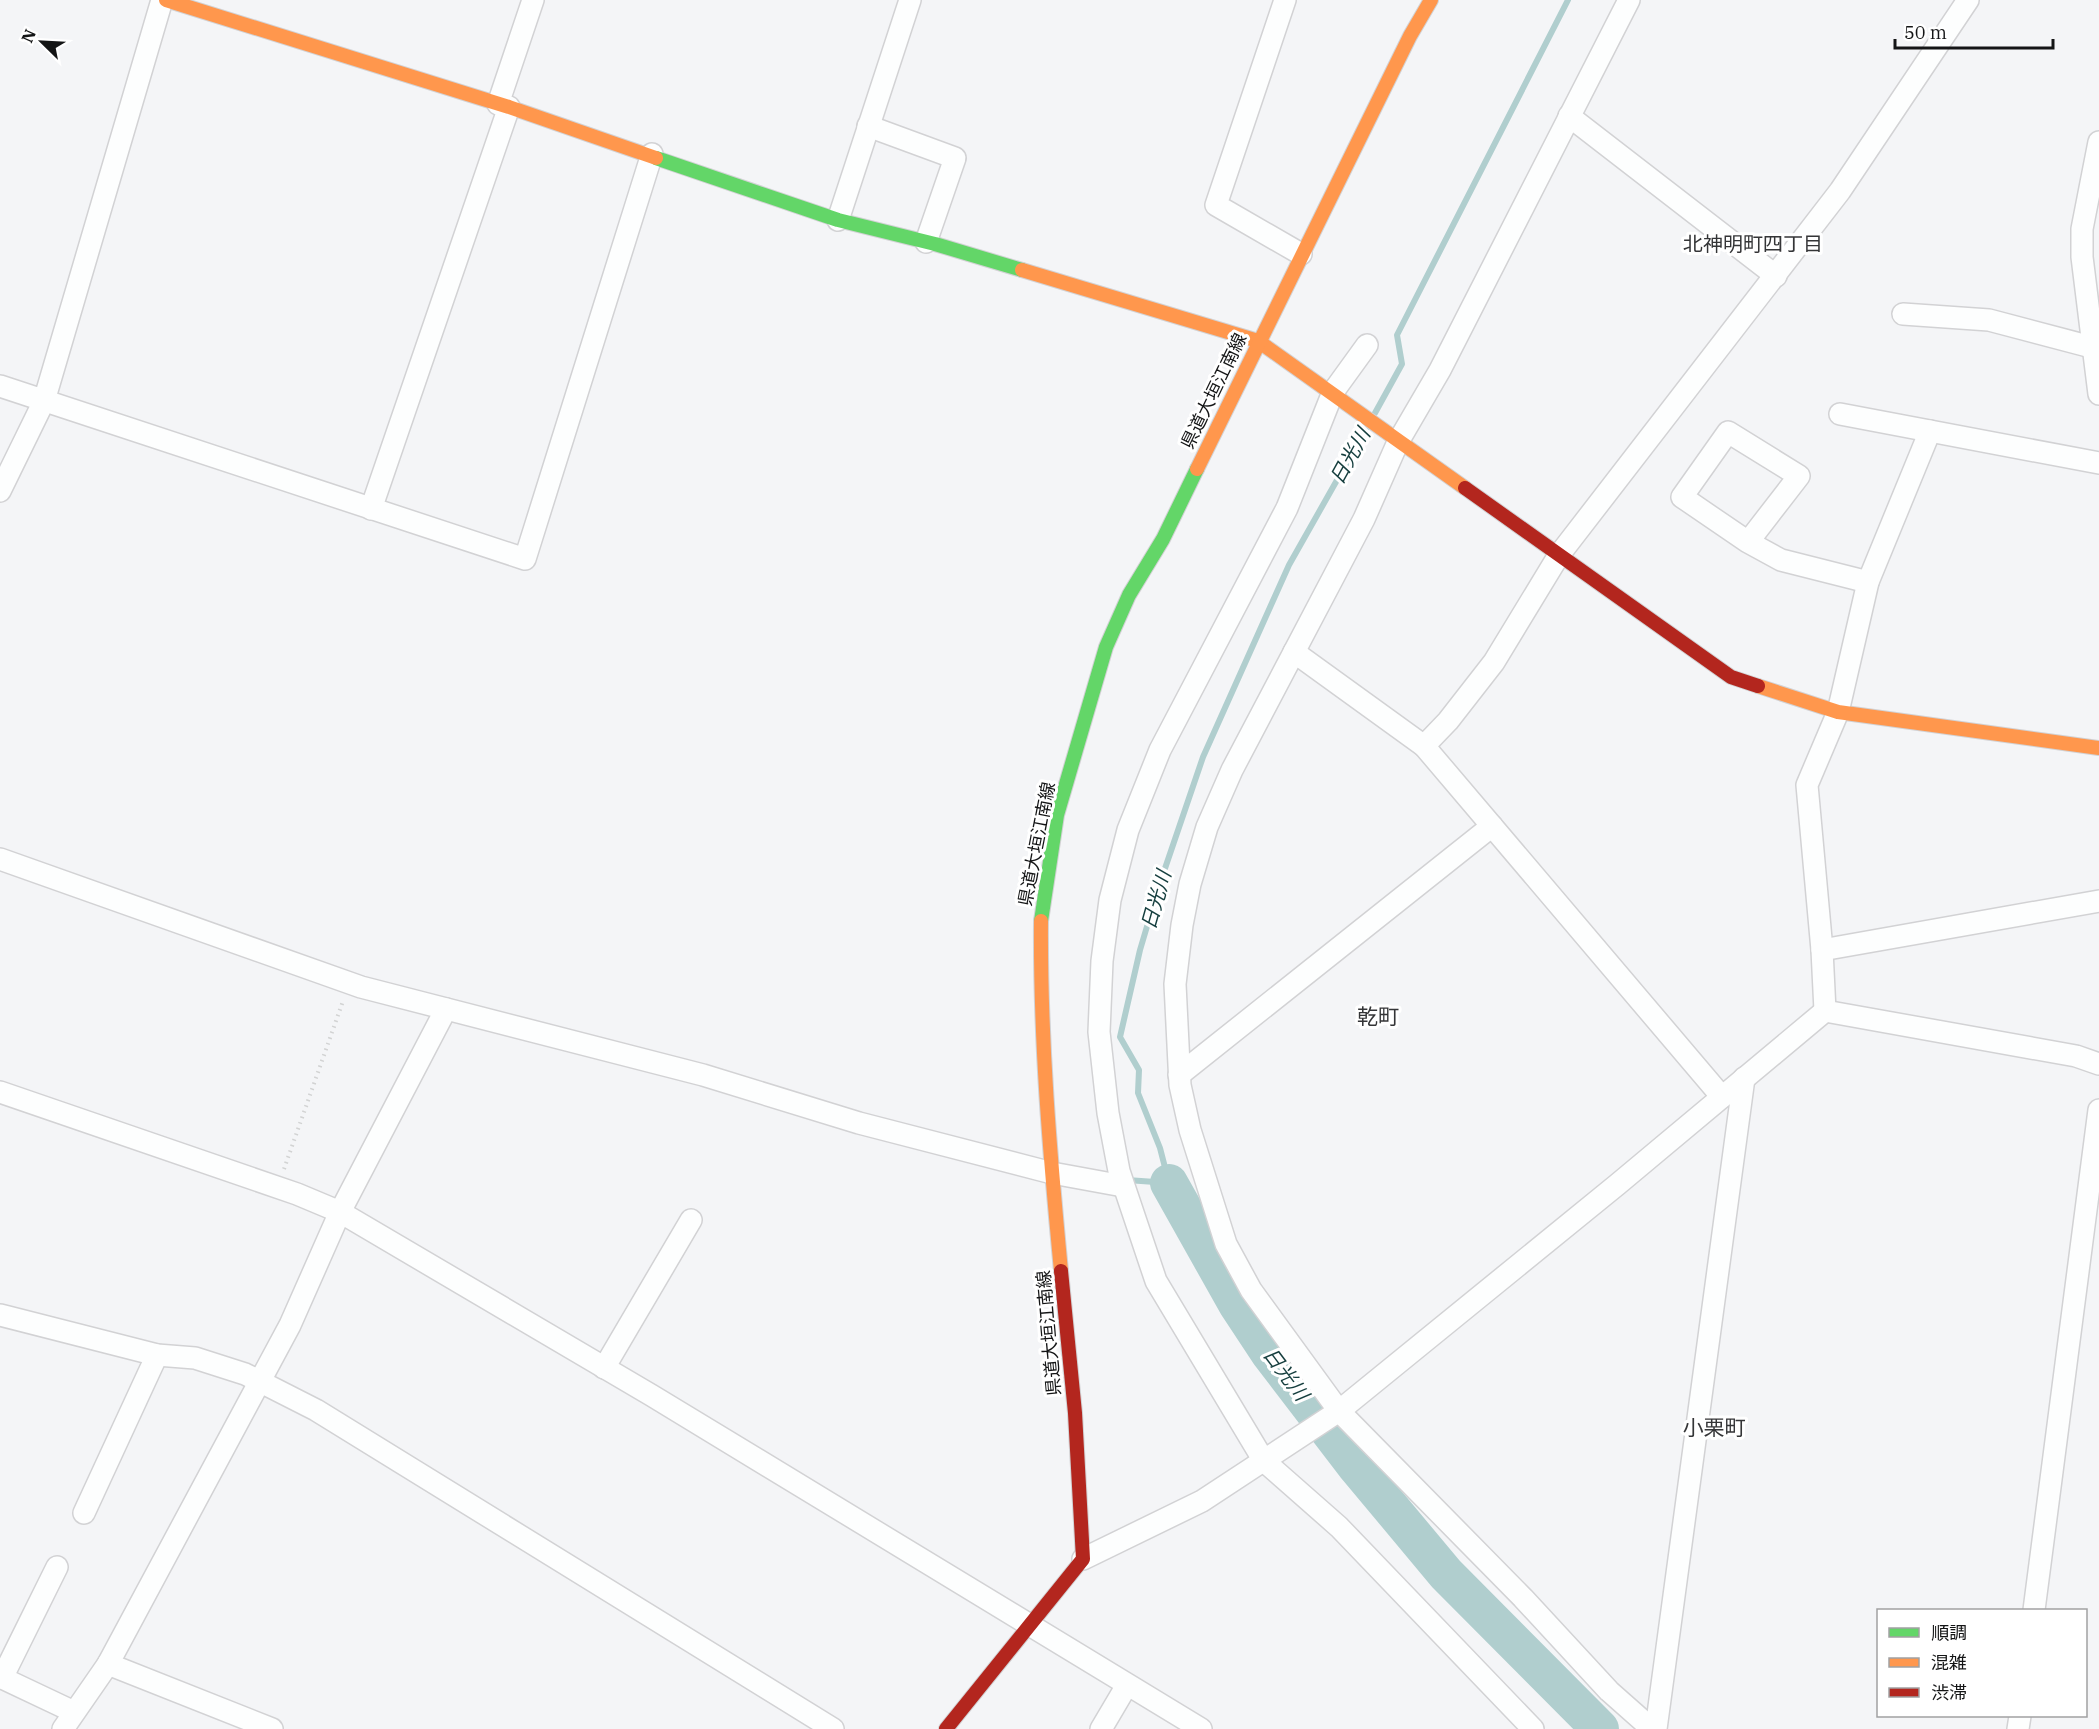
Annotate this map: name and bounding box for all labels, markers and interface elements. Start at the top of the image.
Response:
north arrow [12,12,72,72]
scale bar [1895,12,2052,50]
text: 50 m [1904,21,1947,44]
text: N [17,26,40,46]
district label: 北神明町四丁目 [1683,230,1823,257]
street label: 県道大垣江南線 [1176,329,1252,452]
water label: 日光川 [1323,421,1377,489]
street label: 県道大垣江南線 [1013,780,1060,908]
water label: 日光川 [1134,865,1177,932]
district label: 乾町 [1357,1002,1399,1030]
street label: 県道大垣江南線 [1032,1269,1065,1397]
water label: 日光川 [1258,1342,1316,1407]
district label: 小栗町 [1683,1413,1746,1441]
legend [1877,1609,2087,1717]
text: 順調 [1931,1621,1967,1644]
text: 混雑 [1931,1651,1967,1674]
text: 渋滞 [1931,1681,1967,1704]

